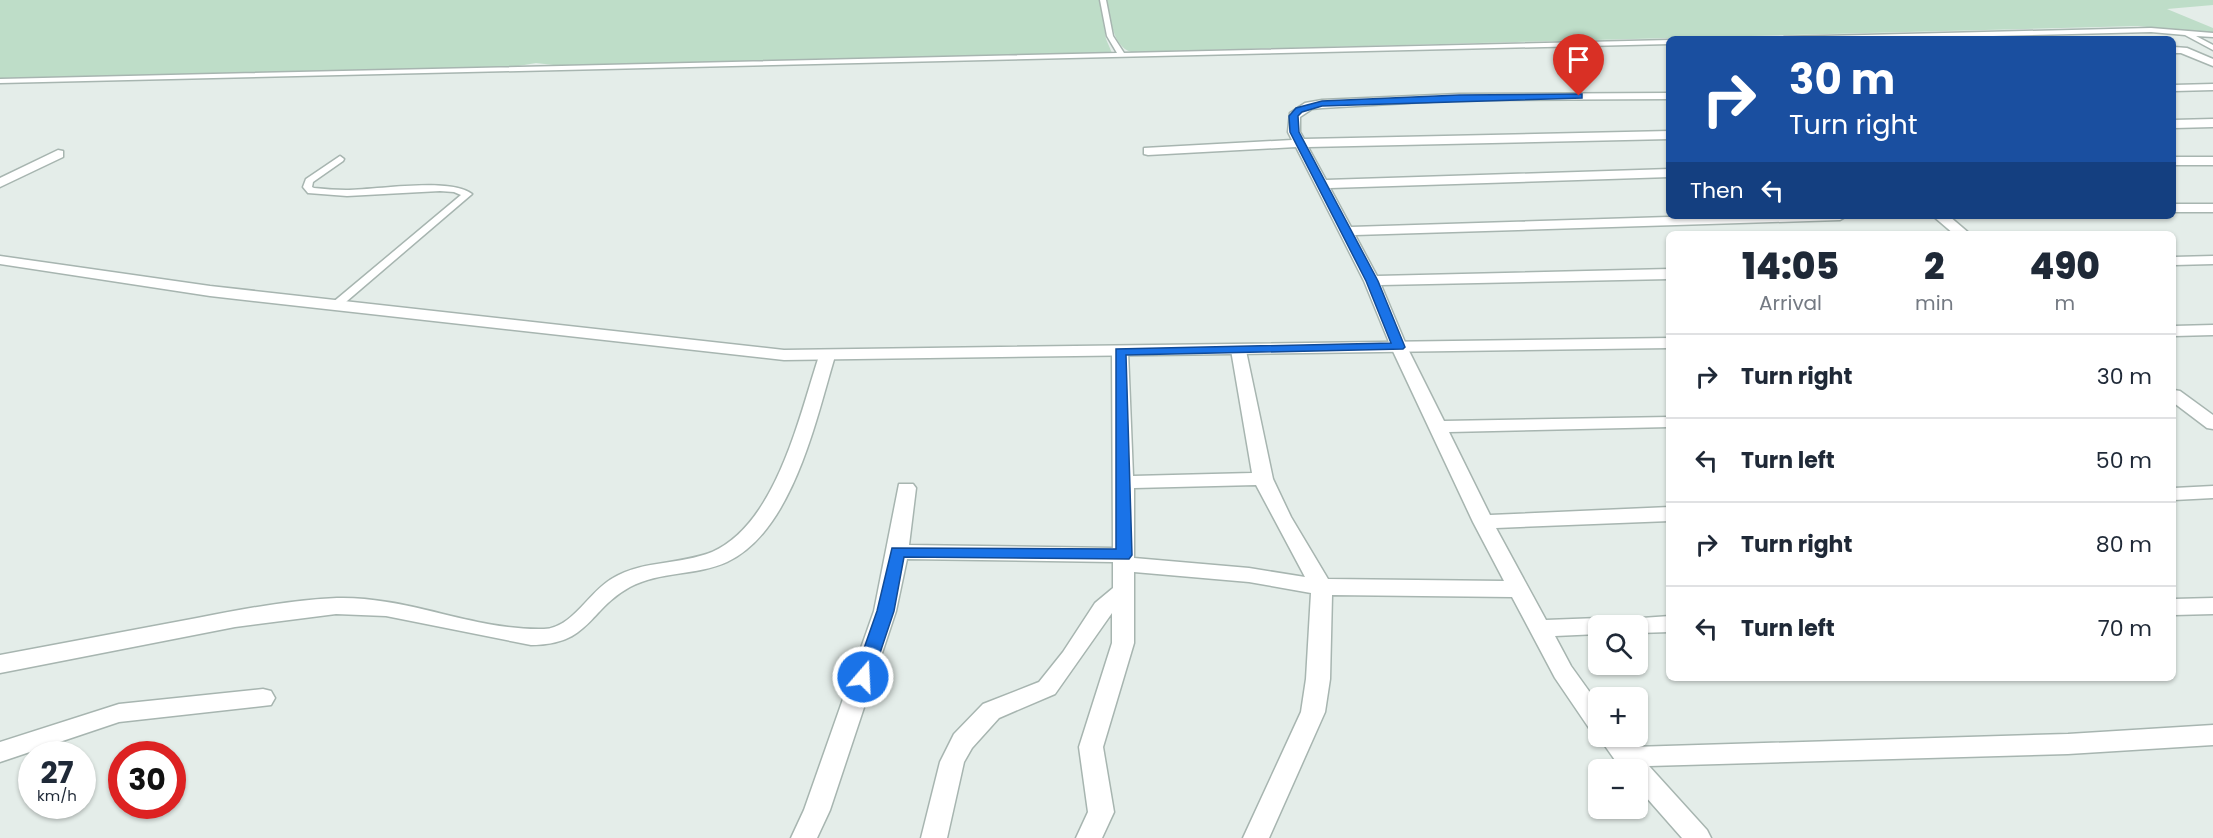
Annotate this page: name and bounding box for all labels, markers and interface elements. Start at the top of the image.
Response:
pin [1553,34,1604,96]
icon: arrive [1562,43,1595,76]
text: 30 m [1789,50,1895,109]
icon: right [1690,60,1768,138]
text: Turn right [1789,106,1918,143]
icon: left [1756,174,1789,207]
text: Then [1690,175,1744,206]
text: 14:05 [1742,241,1839,292]
text: 2 [1924,241,1945,292]
text: 490 [2030,241,2100,292]
text: Arrival [1759,289,1822,317]
text: min [1915,289,1953,317]
text: m [2054,289,2075,317]
icon: right [1690,360,1723,393]
text: Turn right [1741,361,1852,392]
text: 30 m [2097,361,2152,392]
icon: left [1690,444,1723,477]
text: Turn left [1741,445,1835,476]
text: 50 m [2096,445,2152,476]
icon: right [1690,528,1723,561]
text: Turn right [1741,529,1852,560]
text: 80 m [2096,529,2152,560]
icon: left [1690,612,1723,645]
text: Turn left [1741,613,1835,644]
text: 70 m [2098,613,2152,644]
map controls [1588,615,1648,819]
button: search [1588,615,1648,675]
position arrow [831,645,895,709]
button: + [1588,687,1648,747]
speed limit sign: 30 [108,741,186,819]
text: 27 [40,751,74,794]
button: − [1588,759,1648,819]
text: km/h [37,785,77,806]

